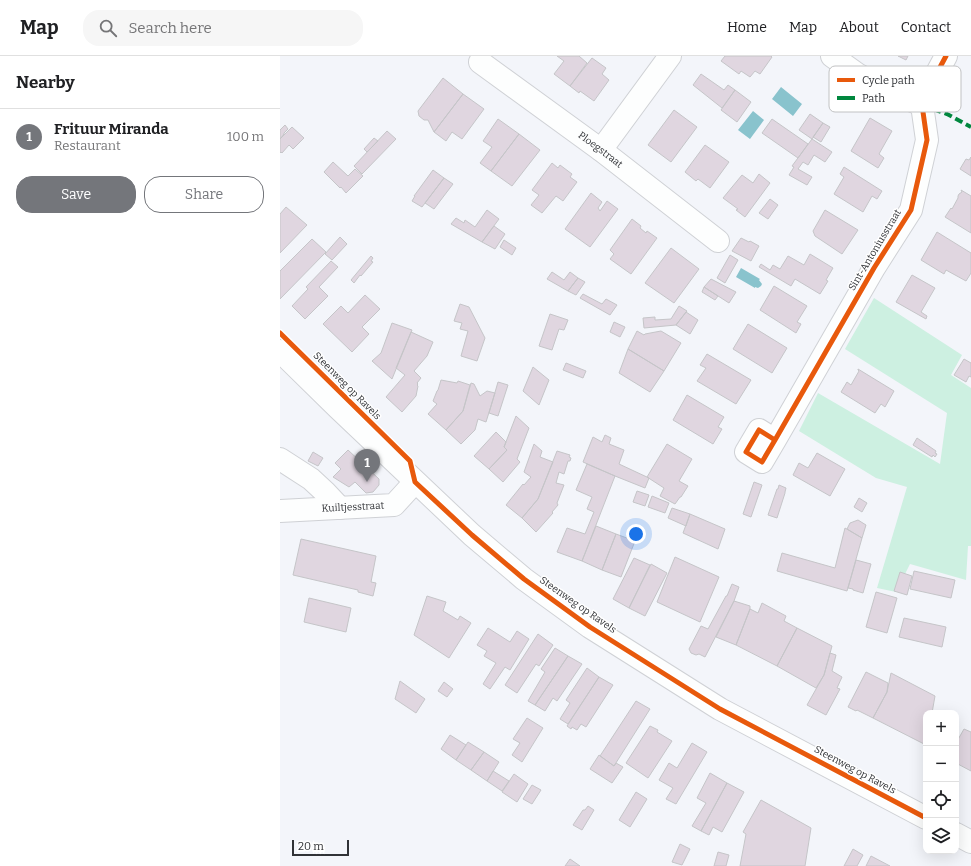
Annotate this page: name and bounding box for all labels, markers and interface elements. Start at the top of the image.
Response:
search box [83,10,363,46]
text: Map [20,16,59,39]
icon: search [97,17,119,39]
text: Search here [129,19,212,37]
text: Home [727,19,767,36]
text: Map [789,19,817,36]
text: About [839,19,879,36]
text: Contact [901,19,951,36]
legend [829,66,961,112]
text: Nearby [16,72,75,93]
text: Cycle path [862,74,915,87]
text: Path [862,92,885,105]
text: Frituur Miranda [54,120,169,138]
text: 1 [26,129,32,144]
text: 100 m [227,129,264,144]
street label: Ploegstraat [576,129,625,171]
text: Restaurant [54,138,121,153]
button: Save [16,176,136,213]
button: Share [144,176,264,213]
street label: Sint-Antoniusstraat [846,207,904,293]
street label: Steenweg op Ravels [311,350,383,422]
pin: 1 [354,449,380,482]
street label: Kuiltjesstraat [321,500,385,515]
your location [626,524,646,544]
street label: Steenweg op Ravels [537,574,619,636]
map controls [923,710,959,854]
button: + [923,710,959,746]
street label: Steenweg op Ravels [812,743,898,797]
button: − [923,746,959,782]
button: locate [923,782,959,818]
button: layers [923,818,959,854]
scale bar [292,838,349,857]
text: 20 m [298,840,324,853]

